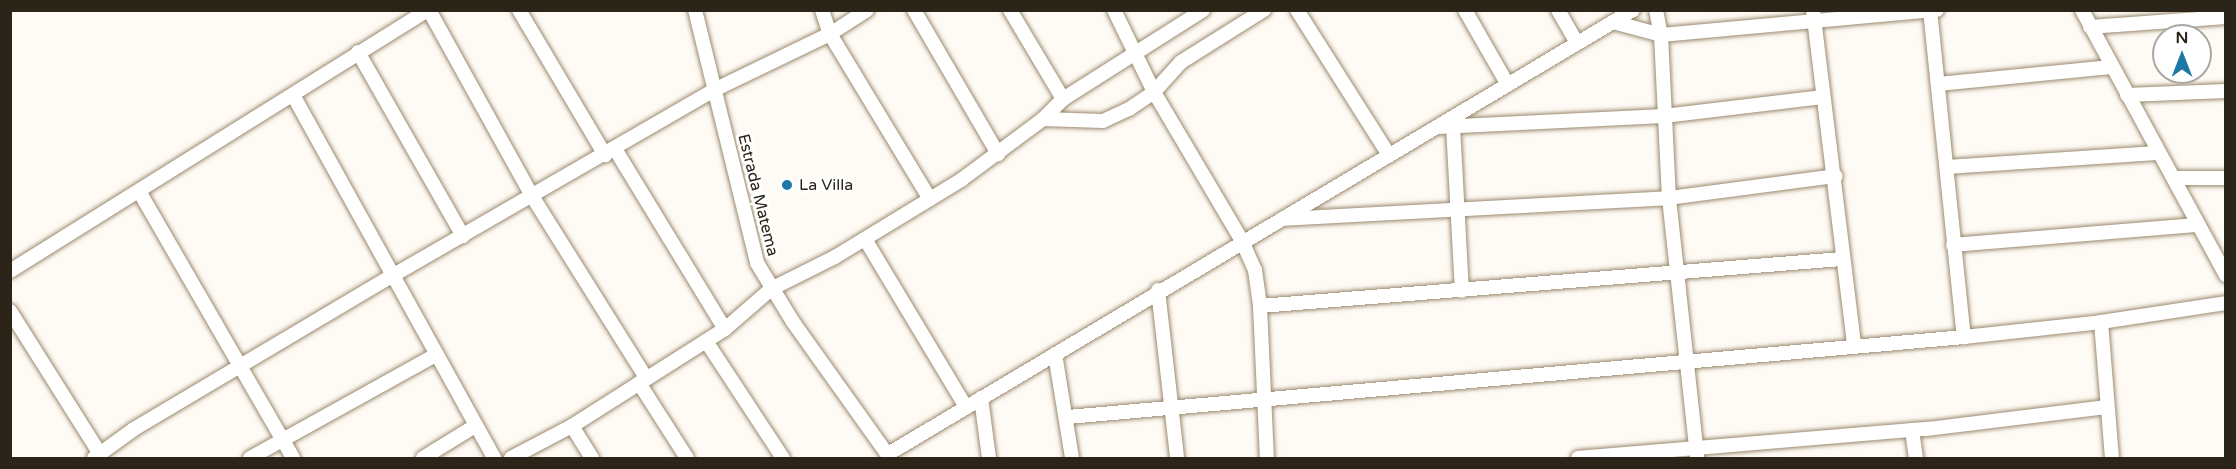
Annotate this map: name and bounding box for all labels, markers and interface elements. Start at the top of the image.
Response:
north arrow [2152,24,2212,84]
text: N [2176,28,2188,48]
street label: Estrada Matema [734,132,782,258]
place label: La Villa [799,175,853,195]
marker: La Villa [780,178,794,192]

